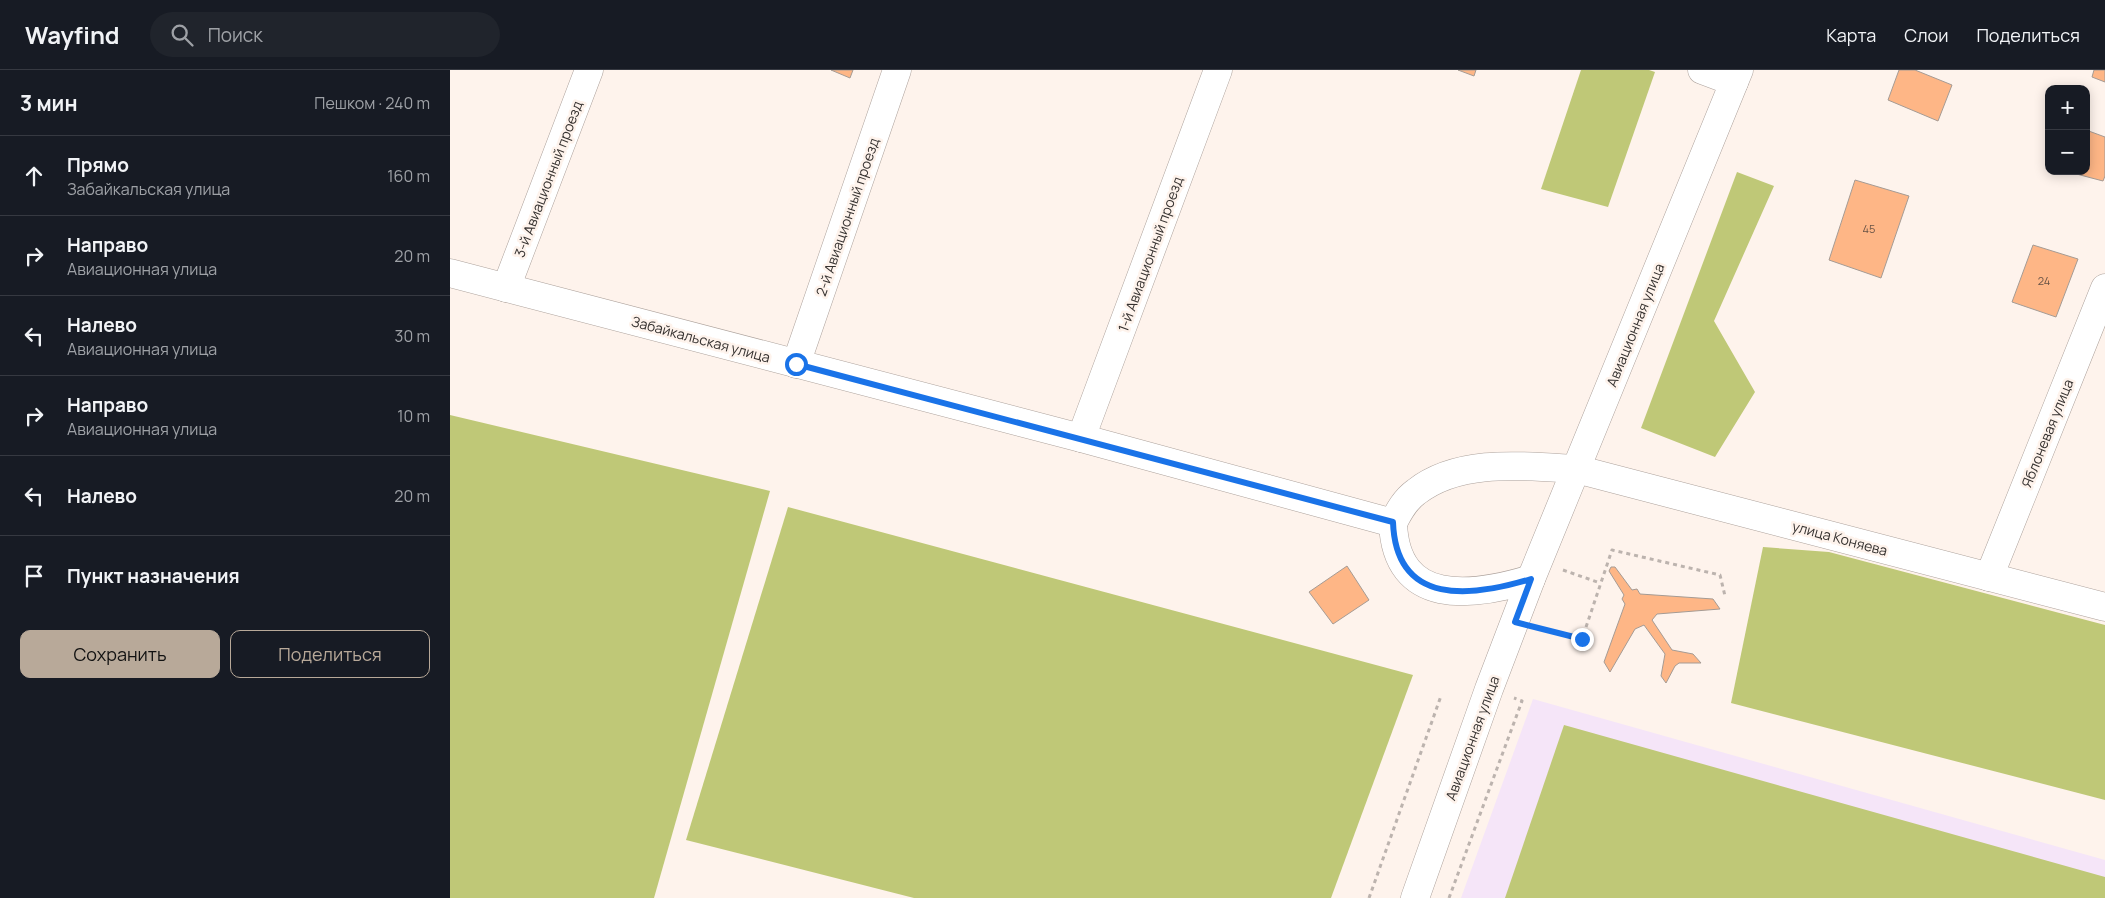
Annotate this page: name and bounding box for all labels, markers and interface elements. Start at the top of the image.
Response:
search box [150,12,500,57]
text: Wayfind [25,18,120,51]
icon: search [168,21,196,49]
text: Поиск [208,22,263,48]
text: Карта [1826,23,1876,47]
text: Слои [1904,23,1948,47]
text: Поделиться [1976,23,2080,47]
map controls [2045,85,2090,175]
button: + [2045,85,2090,130]
text: 3 мин [20,89,77,117]
text: Пешком · 240 m [314,92,430,114]
street label: 3-й Авиационный проезд [509,98,587,260]
button: − [2045,130,2090,175]
street label: 2-й Авиационный проезд [811,135,883,299]
text: Прямо [67,152,129,178]
icon: ahead [20,162,48,190]
text: 160 m [387,165,430,187]
street label: 1-й Авиационный проезд [1113,174,1187,334]
text: Забайкальская улица [67,178,230,200]
house number: 45 [1863,221,1875,236]
text: Направо [67,232,148,258]
icon: right [20,242,48,270]
text: 20 m [394,245,430,267]
text: Авиационная улица [67,258,217,280]
street label: Авиационная улица [1602,261,1668,389]
house number: 24 [2038,273,2050,288]
street label: Забайкальская улица [630,311,772,367]
text: Налево [67,312,137,338]
icon: left [20,322,48,350]
text: 30 m [395,325,430,347]
text: Авиационная улица [67,338,217,360]
route start [785,353,808,376]
street label: Яблоневая улица [2017,376,2077,490]
text: Направо [67,392,148,418]
icon: right [20,402,48,430]
text: 10 m [397,405,430,427]
text: Авиационная улица [67,418,217,440]
icon: left [20,482,48,510]
text: Налево [67,483,137,509]
text: 20 m [394,485,430,507]
street label: улица Коняева [1790,516,1890,560]
icon: arrive [20,562,48,590]
text: Пункт назначения [67,563,240,589]
route end [1571,628,1594,651]
button: Сохранить [20,630,220,678]
button: Поделиться [230,630,430,678]
street label: Авиационная улица [1441,673,1503,803]

